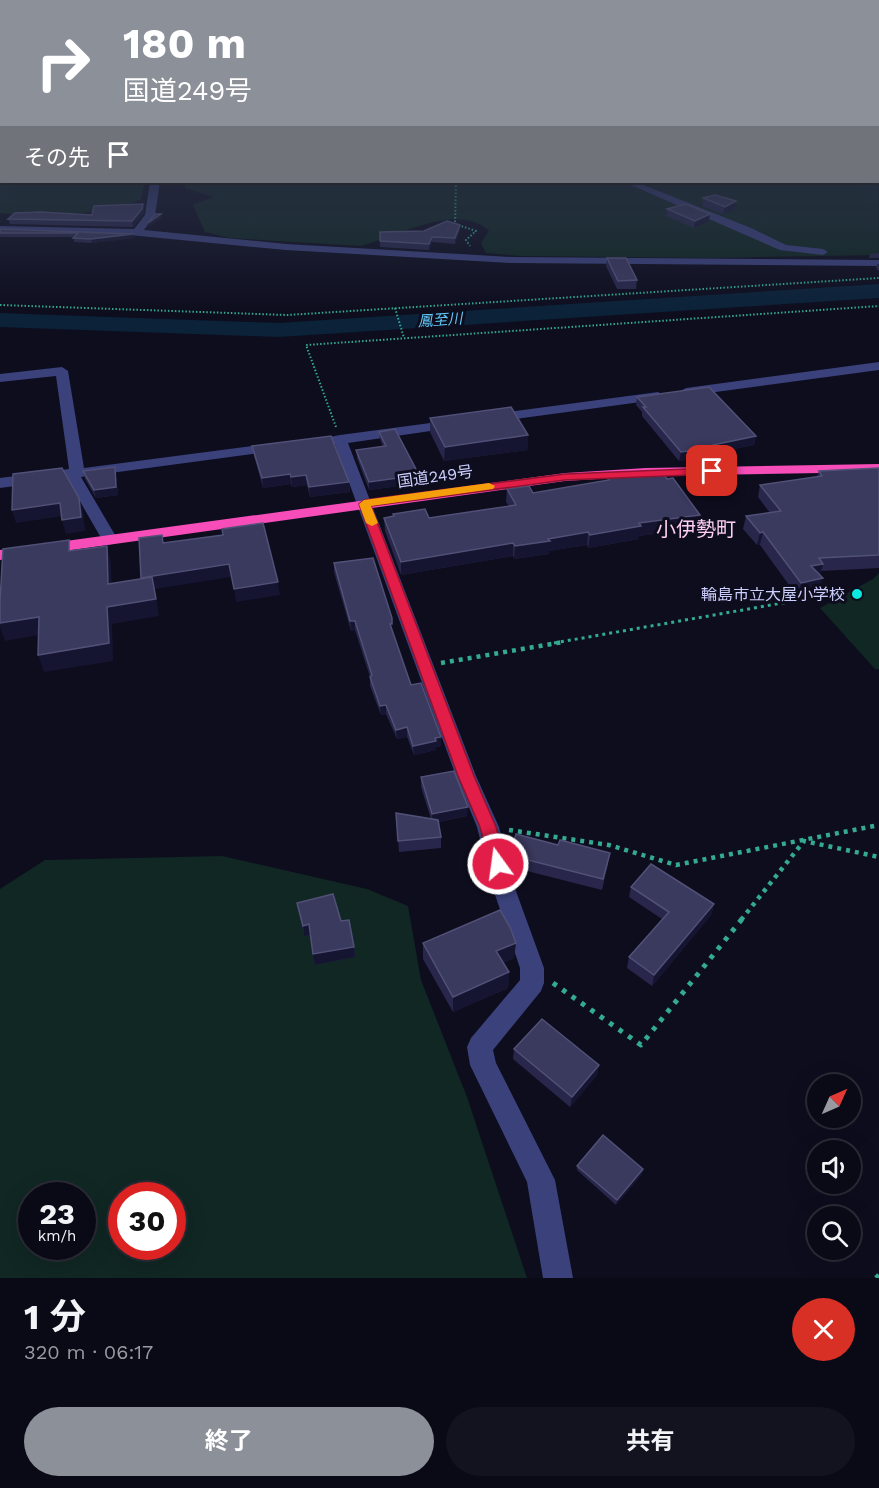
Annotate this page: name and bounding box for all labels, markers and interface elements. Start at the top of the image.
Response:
text: 180 m [123,19,246,68]
icon: right [24,24,102,102]
text: 国道249号 [123,75,252,107]
icon: arrive [102,138,135,171]
text: その先 [24,145,90,170]
water label: 鳳至川 [417,309,465,331]
pin [686,445,737,496]
icon: arrive [695,454,728,487]
street label: 国道249号 [396,462,474,491]
district label: 小伊勢町 [656,517,736,541]
place label: 輪島市立大屋小学校 [701,585,845,604]
marker: 輪島市立大屋小学校 [850,587,864,601]
position arrow [466,832,530,896]
north arrow [807,1074,861,1128]
map controls [807,1074,861,1260]
button: sound [807,1140,861,1194]
speed limit sign: 30 [108,1182,186,1260]
text: 23 [39,1196,75,1231]
button: search [807,1206,861,1260]
text: km/h [38,1227,76,1245]
text: 1 分 [24,1296,86,1338]
button: close [792,1298,855,1361]
text: 320 m · 06:17 [24,1340,153,1364]
button: 終了 [24,1407,434,1476]
button: 共有 [446,1407,855,1476]

